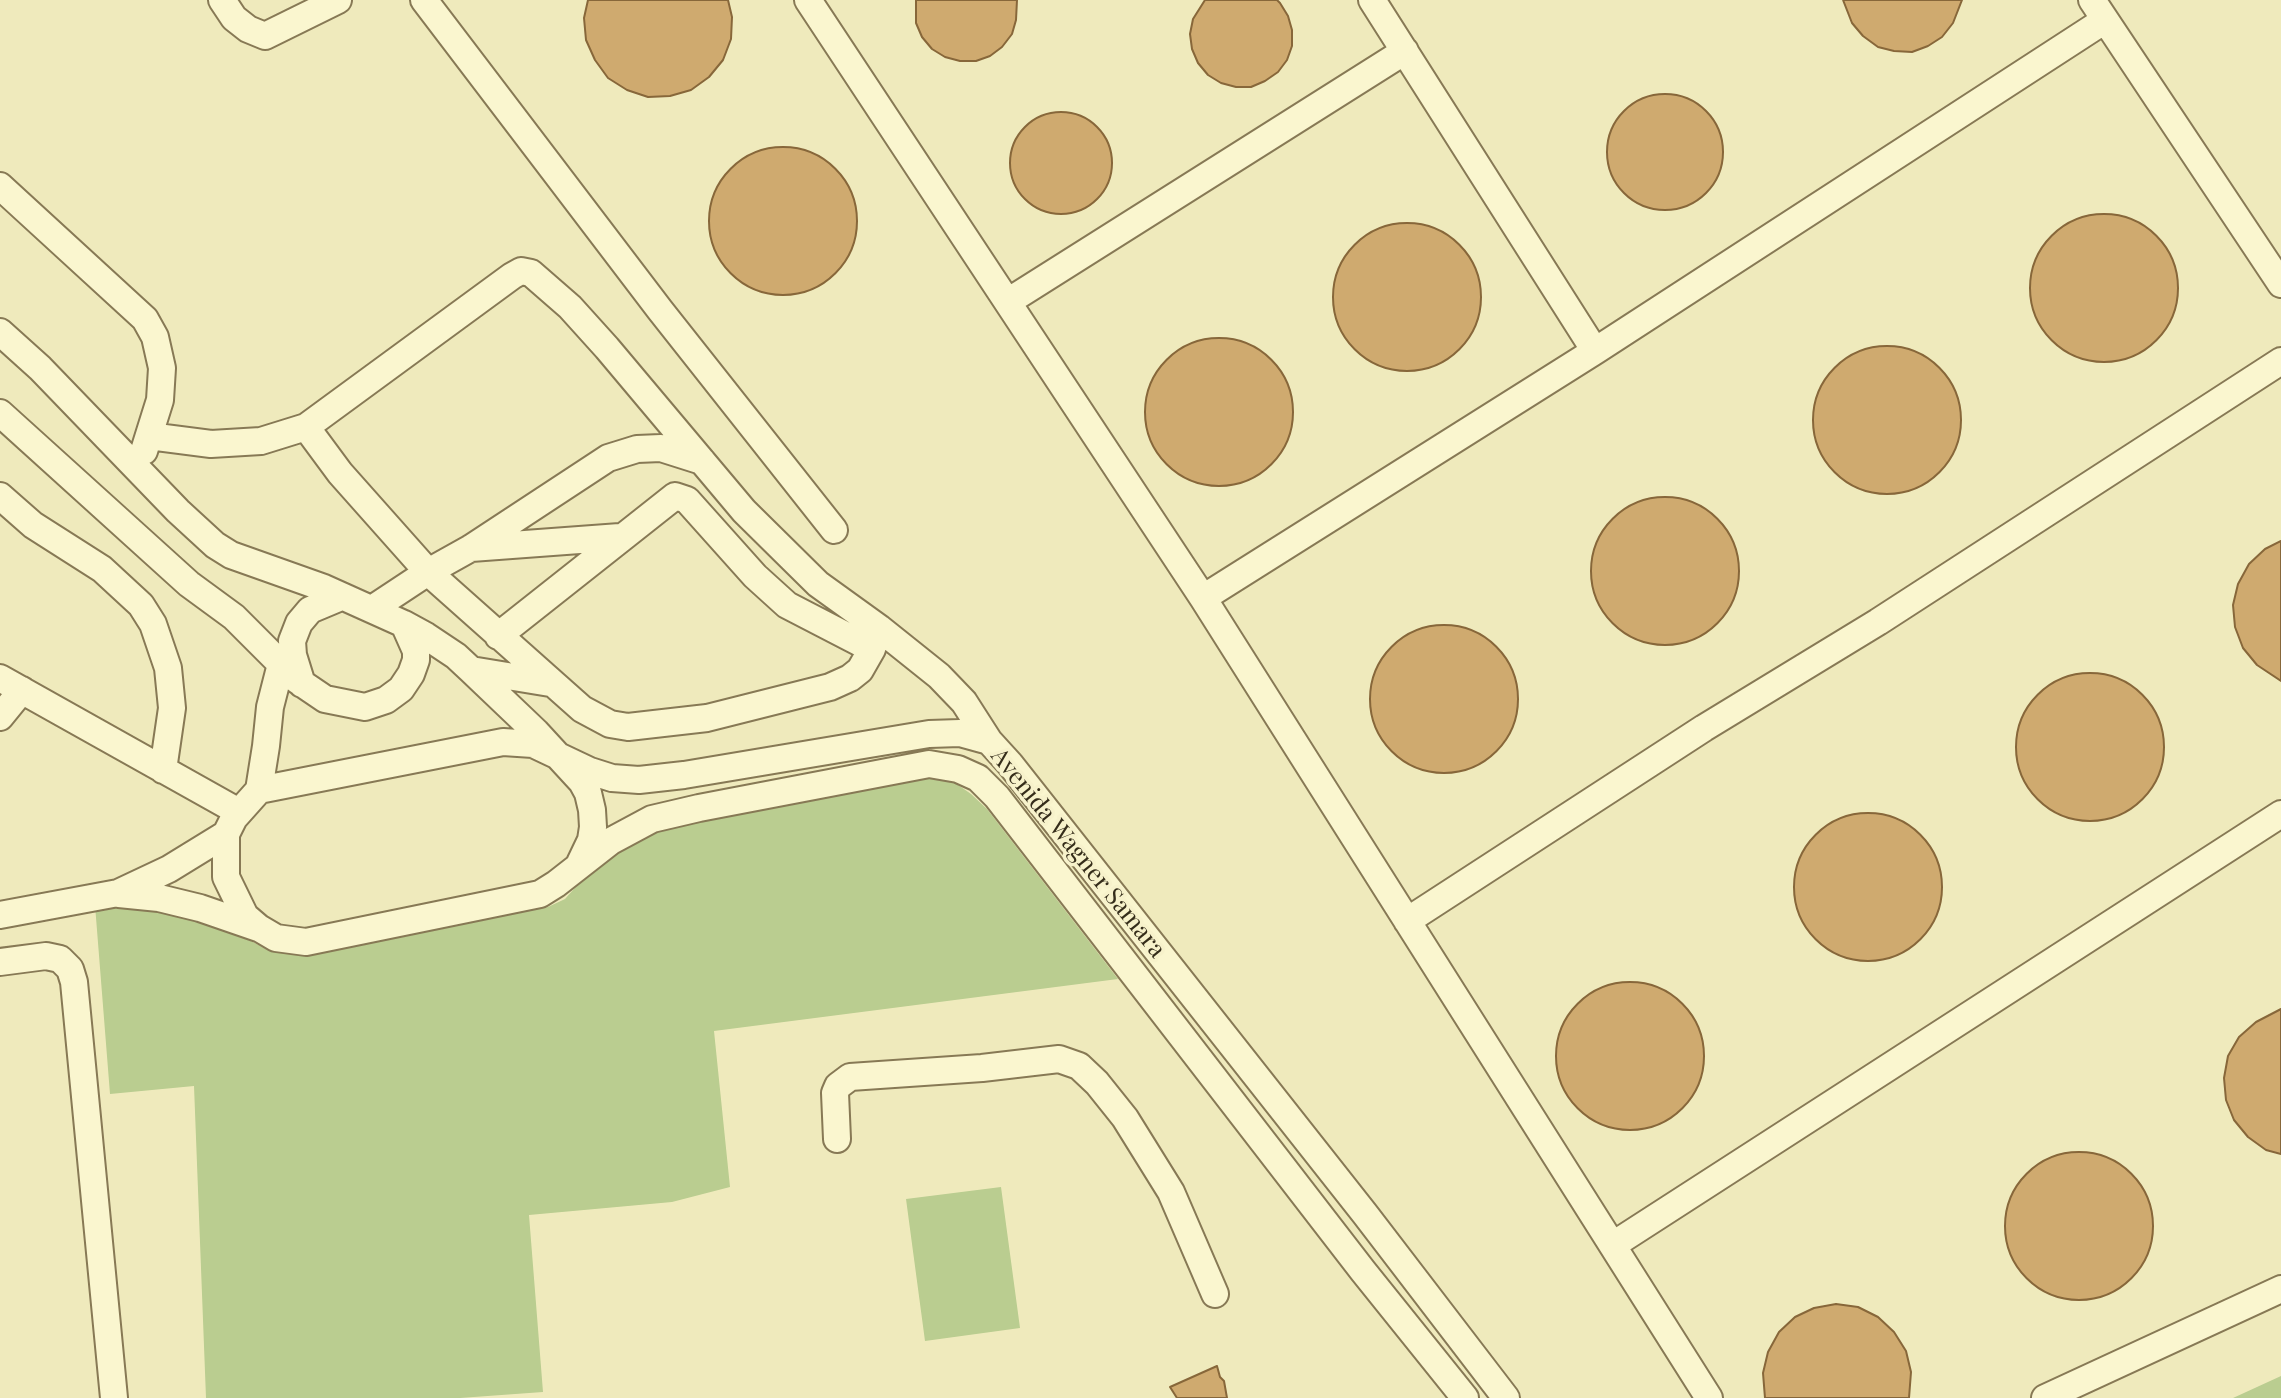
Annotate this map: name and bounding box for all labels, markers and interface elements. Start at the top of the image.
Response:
street label: Avenida Wagner Samara [985,742,1171,964]

